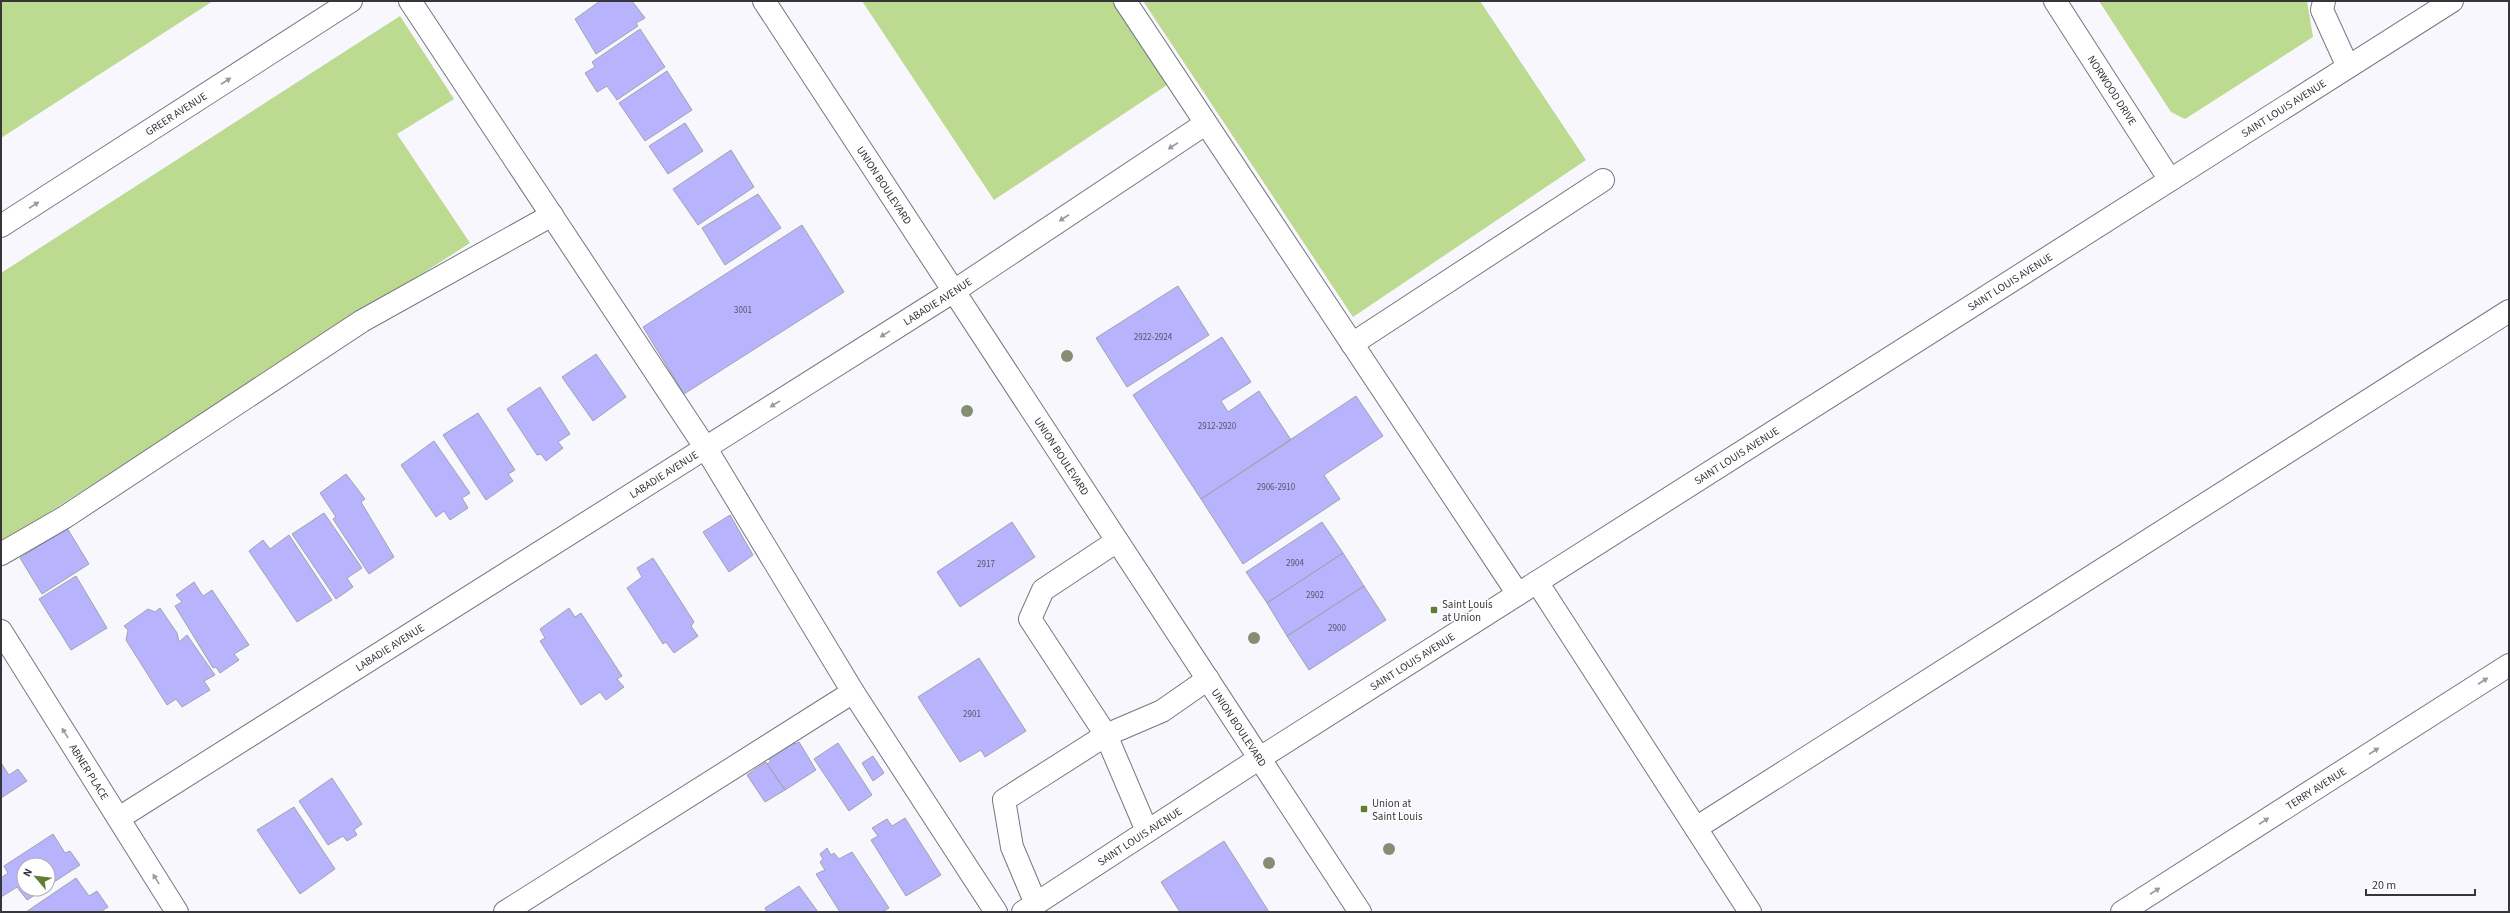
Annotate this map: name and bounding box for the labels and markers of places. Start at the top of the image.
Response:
place label: Saint Louis at Union [1442,597,1493,625]
marker: Saint Louis at Union [1429,605,1439,615]
place label: Union at Saint Louis [1372,796,1423,824]
marker: Union at Saint Louis [1359,804,1369,814]

